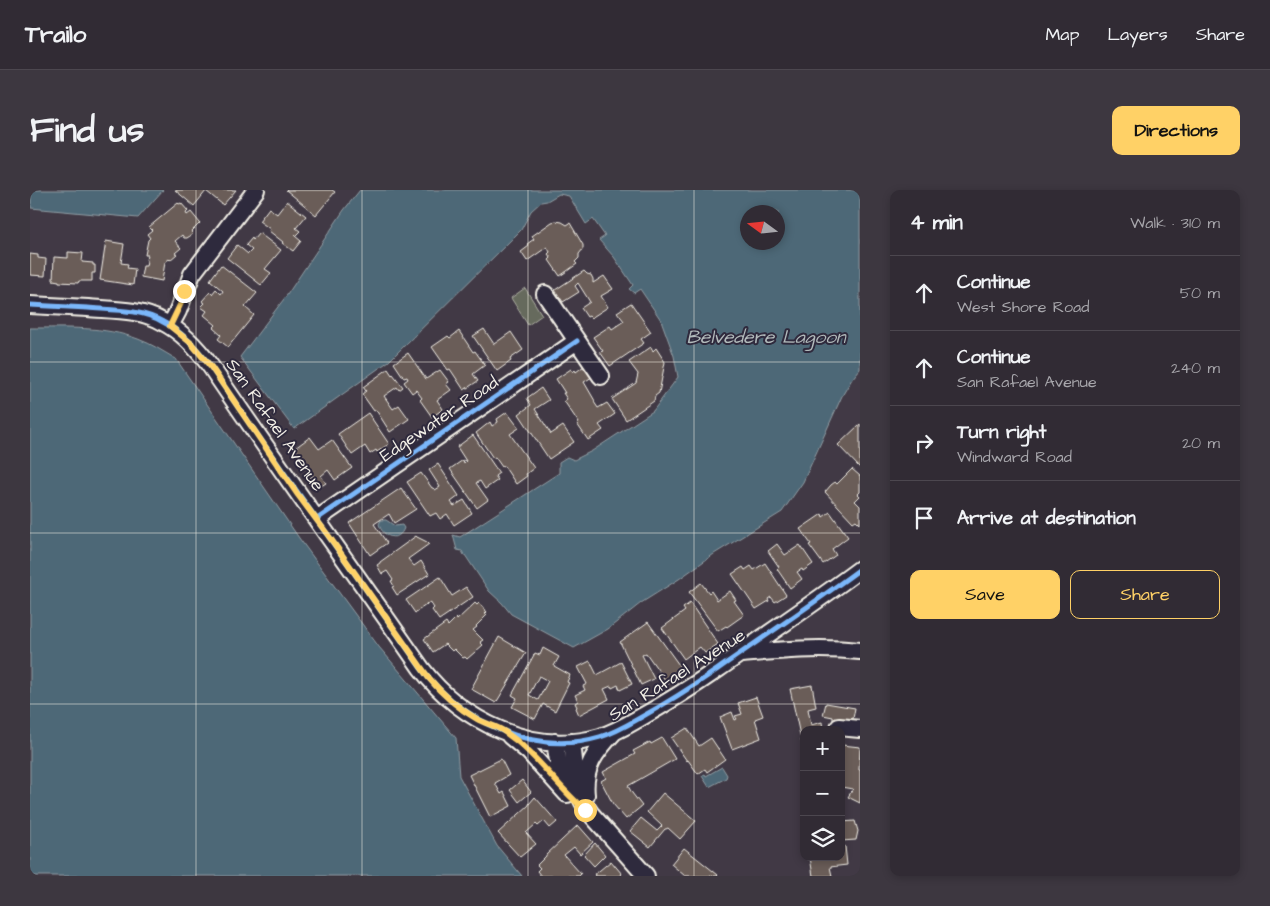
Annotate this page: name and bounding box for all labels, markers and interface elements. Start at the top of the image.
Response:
text: Trailo [25,18,86,52]
text: Map [1045,22,1079,47]
text: Layers [1107,22,1168,47]
text: Share [1196,22,1245,47]
text: Find us [30,106,144,155]
button: Directions [1112,106,1240,155]
north arrow [740,205,785,250]
text: 4 min [910,208,963,237]
text: Walk · 310 m [1130,212,1220,234]
text: Continue [957,269,1031,296]
icon: ahead [910,279,938,307]
route end [173,280,196,303]
text: 50 m [1180,282,1220,304]
text: West Shore Road [957,296,1089,318]
water label: Belvedere Lagoon [687,324,847,351]
text: Continue [957,344,1031,371]
street label: San Rafael Avenue [220,354,330,497]
icon: ahead [910,354,938,382]
text: 240 m [1171,357,1220,379]
street label: Edgewater Road [375,370,504,469]
text: San Rafael Avenue [957,371,1097,393]
text: Turn right [957,419,1046,446]
icon: right [910,429,938,457]
text: 20 m [1182,432,1220,454]
text: Windward Road [957,446,1072,468]
icon: arrive [910,504,938,532]
text: Arrive at destination [957,505,1136,532]
button: Save [910,570,1060,619]
button: Share [1070,570,1220,619]
street label: San Rafael Avenue [604,623,750,727]
map controls [800,726,845,861]
button: + [800,726,845,771]
button: − [800,771,845,816]
route start [574,799,597,822]
button: layers [800,816,845,861]

